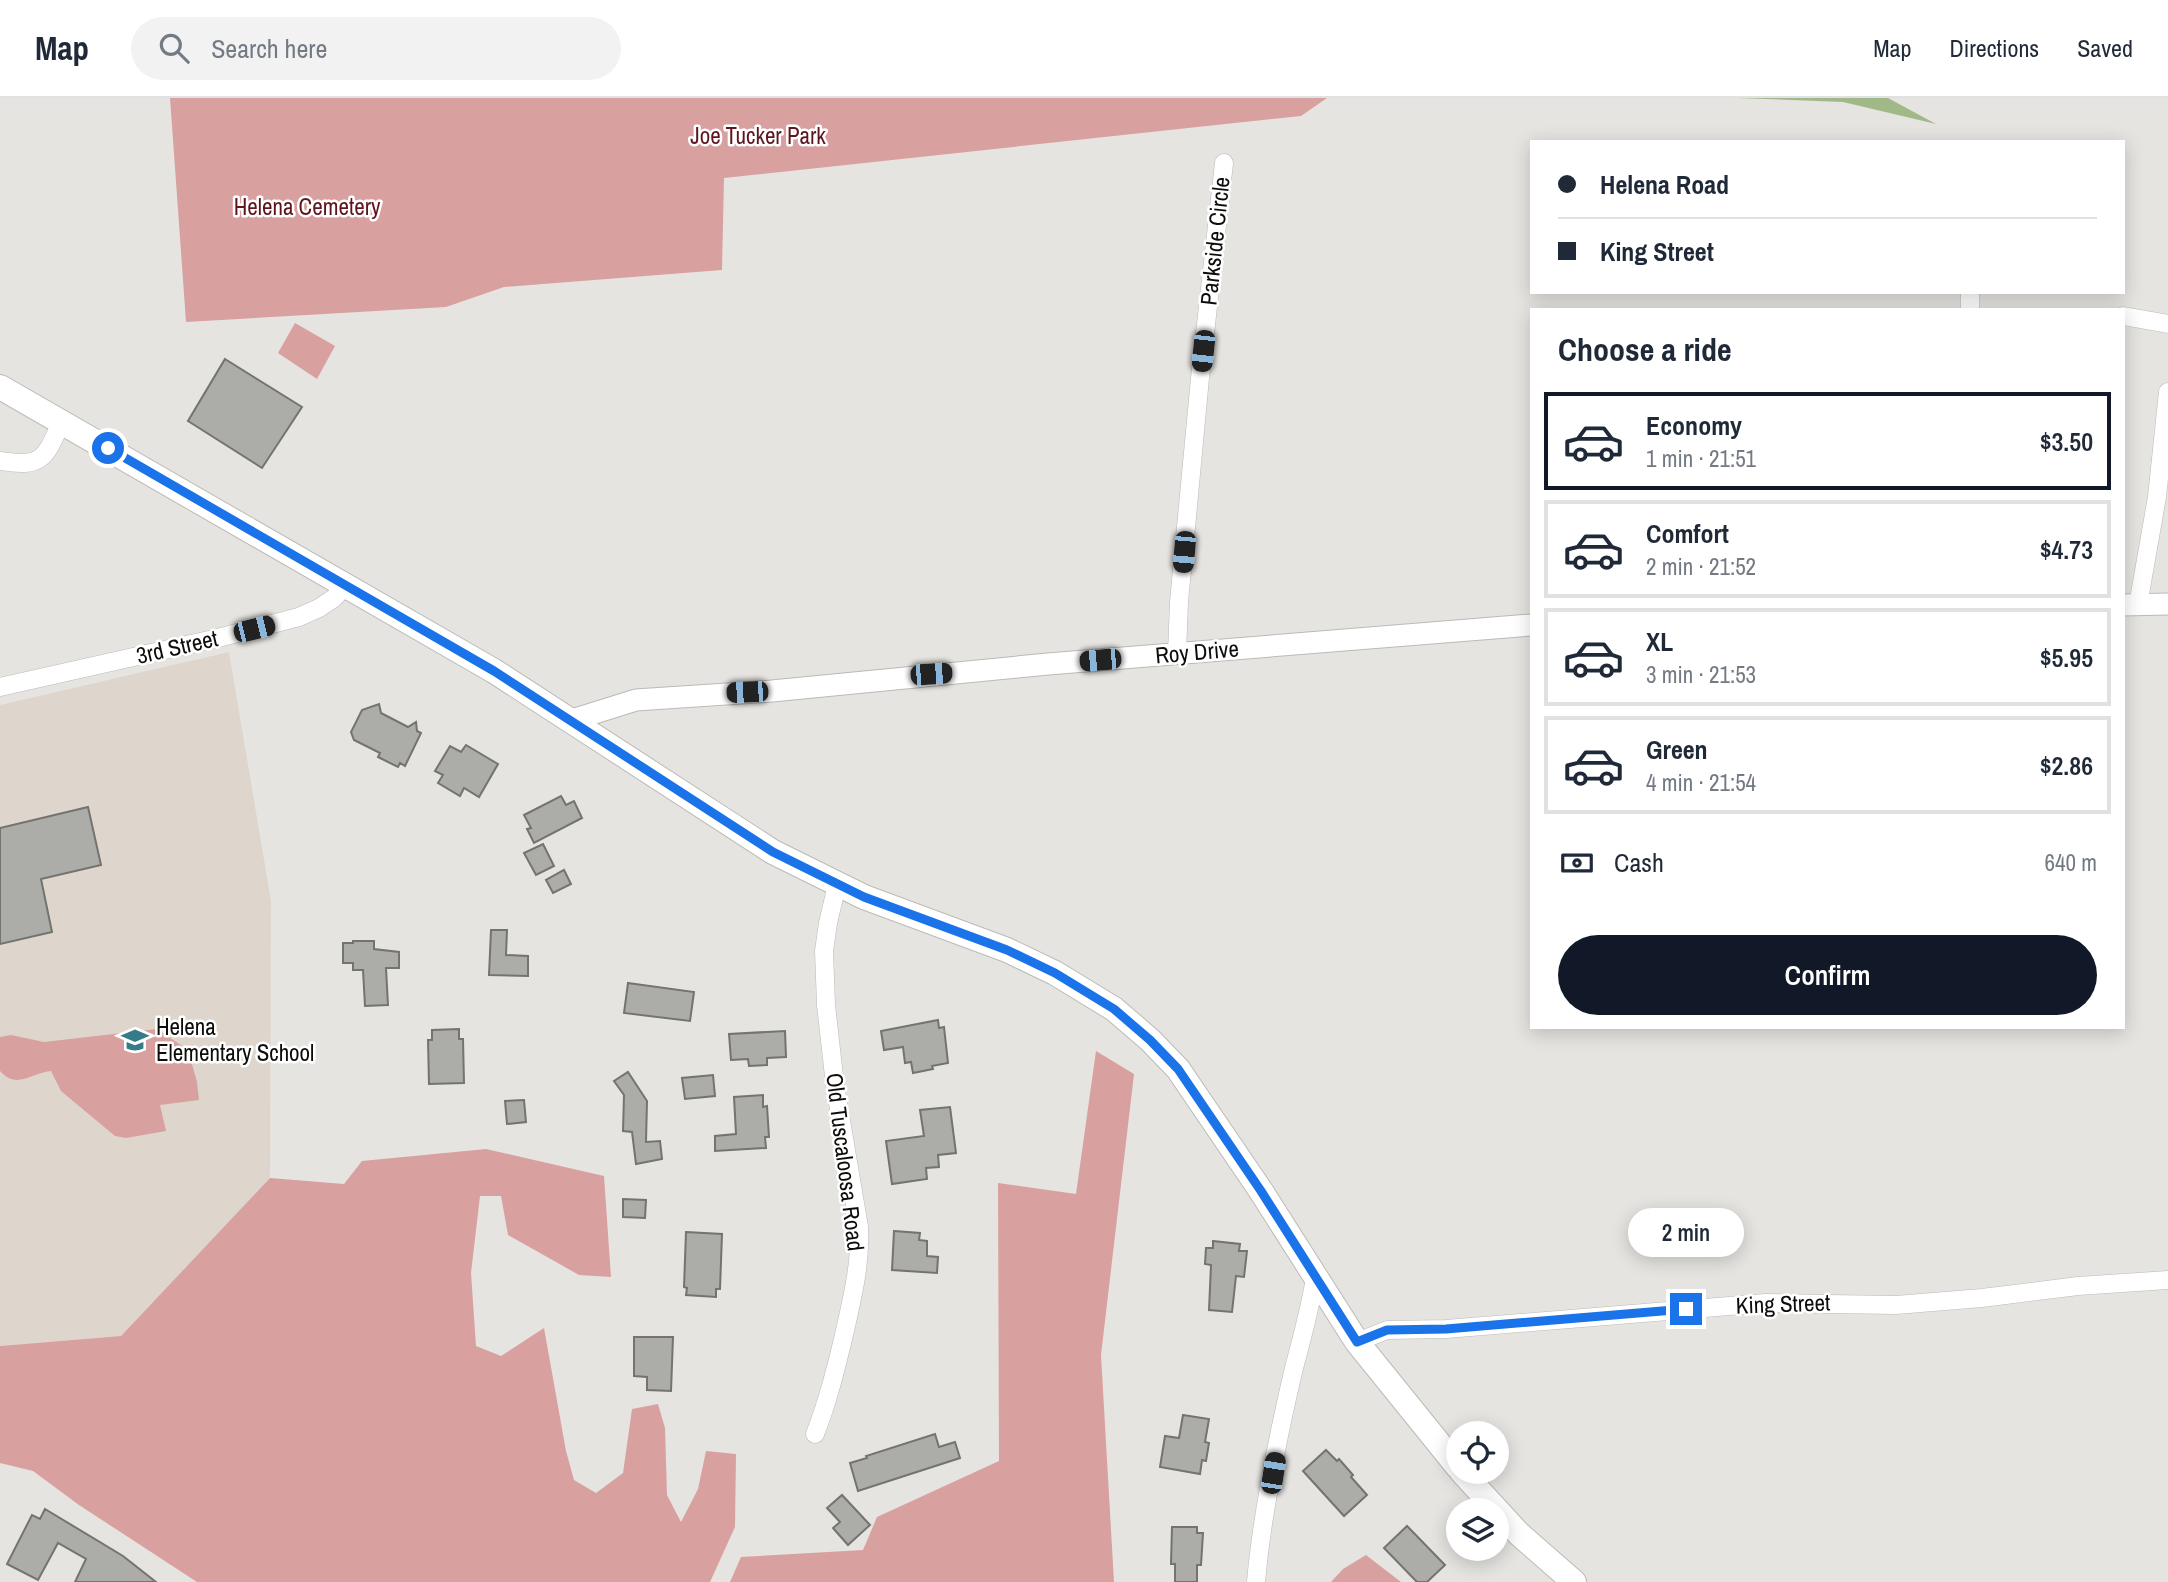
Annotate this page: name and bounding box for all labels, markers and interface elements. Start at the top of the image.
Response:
search box [131,17,621,80]
text: Map [35,26,89,70]
icon: search [155,29,193,67]
text: Search here [211,31,327,66]
text: Map [1873,32,1911,64]
text: Directions [1949,32,2039,64]
text: Saved [2077,32,2133,64]
park label: Joe Tucker Park [690,120,826,151]
text: Helena Road [1600,167,1729,202]
street label: Parkside Circle [1192,175,1237,307]
park label: Helena Cemetery [234,191,381,222]
text: King Street [1600,234,1714,269]
text: Choose a ride [1558,328,1732,371]
car [1191,329,1216,373]
text: Economy [1646,408,1742,443]
icon: car [1562,410,1625,473]
text: $3.50 [2040,424,2093,459]
route start [92,432,124,464]
text: 1 min · 21:51 [1646,443,1756,474]
text: Comfort [1646,516,1729,551]
icon: car [1562,518,1625,581]
car [1172,530,1197,574]
text: $4.73 [2040,532,2093,567]
text: 2 min · 21:52 [1646,551,1756,582]
car [232,614,277,644]
street label: 3rd Street [133,622,221,671]
text: XL [1646,624,1673,659]
icon: car [1562,626,1625,689]
street label: Roy Drive [1154,632,1240,671]
text: $5.95 [2040,640,2093,675]
car [1079,648,1122,672]
text: 3 min · 21:53 [1646,659,1756,690]
car [910,662,953,686]
car [726,681,769,703]
text: Green [1646,732,1708,767]
icon: car [1562,734,1625,797]
text: $2.86 [2040,748,2093,783]
text: 4 min · 21:54 [1646,767,1756,798]
icon: cash [1558,844,1596,882]
text: Cash [1614,845,1664,880]
text: 640 m [2045,847,2097,878]
button: Confirm [1558,935,2097,1015]
place label: Helena Elementary School [156,1011,314,1068]
school or university icon: Helena Elementary School [120,1025,150,1055]
street label: Old Tuscaloosa Road [819,1071,872,1253]
callout: 2 min [1628,1208,1744,1256]
text: 2 min [1662,1217,1710,1248]
street label: King Street [1735,1286,1831,1321]
route end [1670,1293,1702,1325]
map controls [1446,1421,1509,1561]
button: locate [1446,1421,1509,1484]
car [1260,1451,1287,1495]
button: layers [1446,1498,1509,1561]

